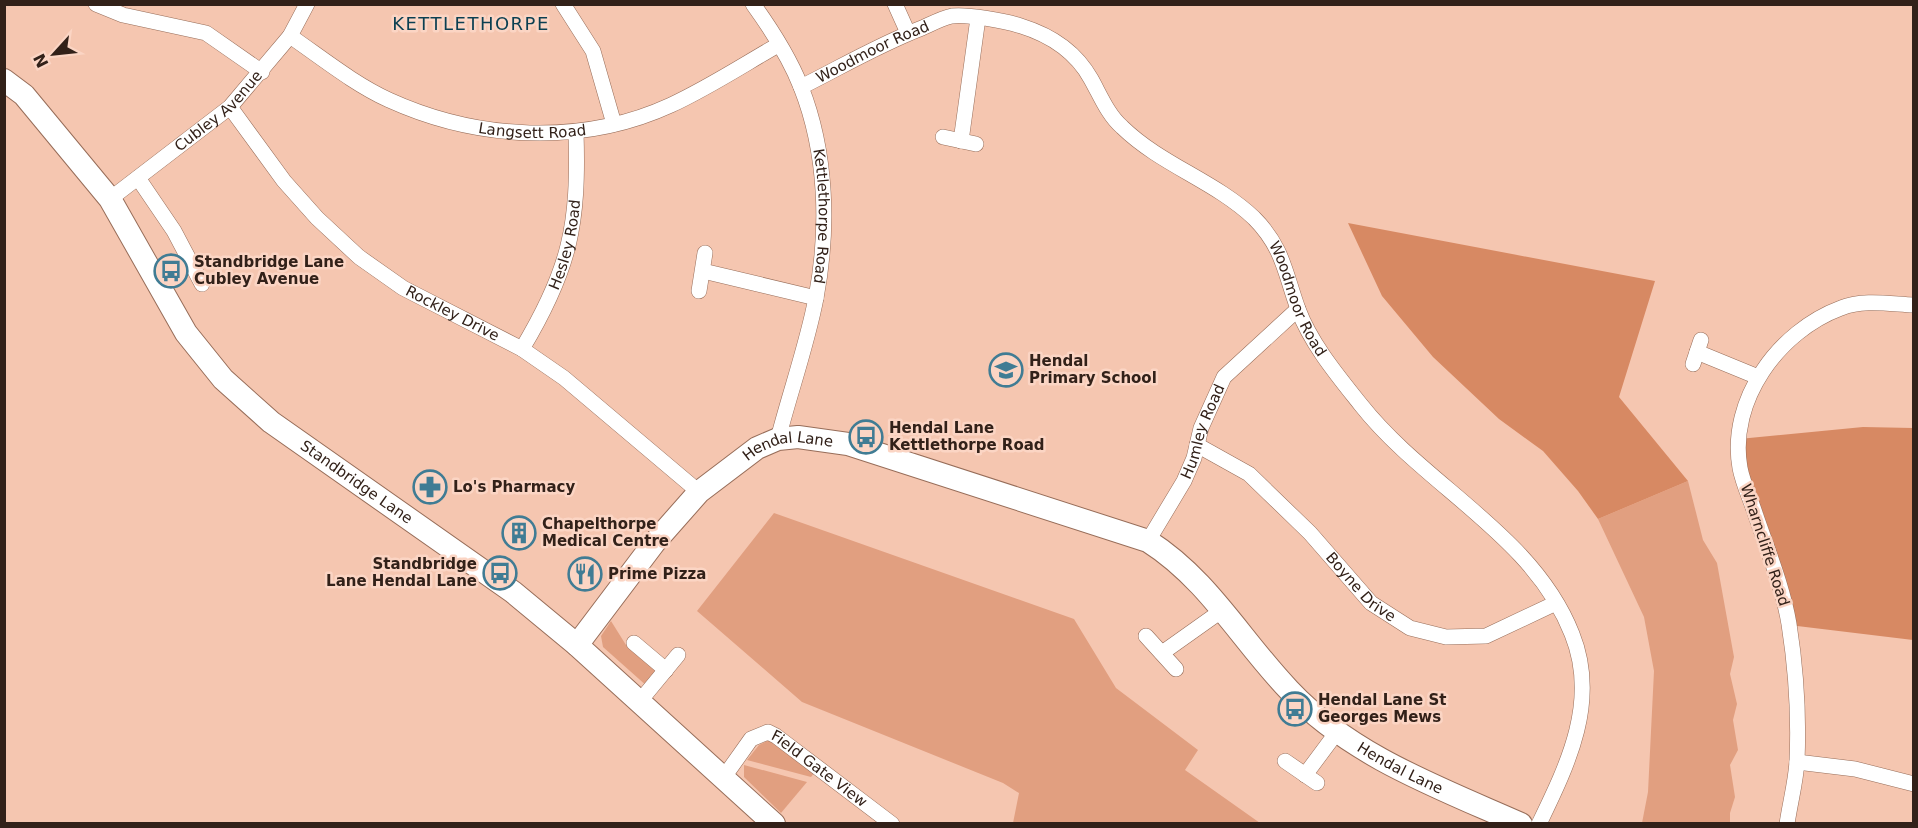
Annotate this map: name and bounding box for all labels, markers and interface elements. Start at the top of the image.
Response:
district label: KETTLETHORPE [392,13,550,34]
street label: Woodmoor Road [813,17,932,87]
north arrow [24,24,84,84]
text: N [30,50,53,71]
street label: Cubley Avenue [171,67,266,155]
street label: Langsett Road [477,119,587,142]
street label: Kettlethorpe Road [809,147,833,285]
street label: Hesley Road [545,199,584,293]
street label: Woodmoor Road [1265,238,1330,360]
bus stop icon: Standbridge Lane Cubley Avenue [153,253,189,289]
place label: Standbridge Lane Cubley Avenue [194,253,344,288]
street label: Rockley Drive [403,282,502,345]
school or university icon: Hendal Primary School [988,352,1024,388]
place label: Hendal Primary School [1029,352,1157,387]
street label: Humley Road [1177,381,1229,482]
bus stop icon: Hendal Lane Kettlethorpe Road [848,419,884,455]
place label: Hendal Lane Kettlethorpe Road [889,419,1045,454]
street label: Hendal Lane [739,428,834,465]
street label: Standbridge Lane [297,437,416,528]
pharmacy icon: Lo's Pharmacy [412,469,448,505]
place label: Lo's Pharmacy [453,478,575,496]
street label: Wharncliffe Road [1737,482,1793,608]
building icon: Chapelthorpe Medical Centre [501,515,537,551]
place label: Chapelthorpe Medical Centre [542,515,669,550]
street label: Boyne Drive [1322,549,1399,626]
place label: Standbridge Lane Hendal Lane [326,555,477,590]
bus stop icon: Standbridge Lane Hendal Lane [482,555,518,591]
restaurant icon: Prime Pizza [567,556,603,592]
place label: Prime Pizza [608,565,706,583]
bus stop icon: Hendal Lane St Georges Mews [1277,691,1313,727]
place label: Hendal Lane St Georges Mews [1318,691,1446,726]
street label: Field Gate View [769,726,871,811]
street label: Hendal Lane [1354,738,1446,798]

